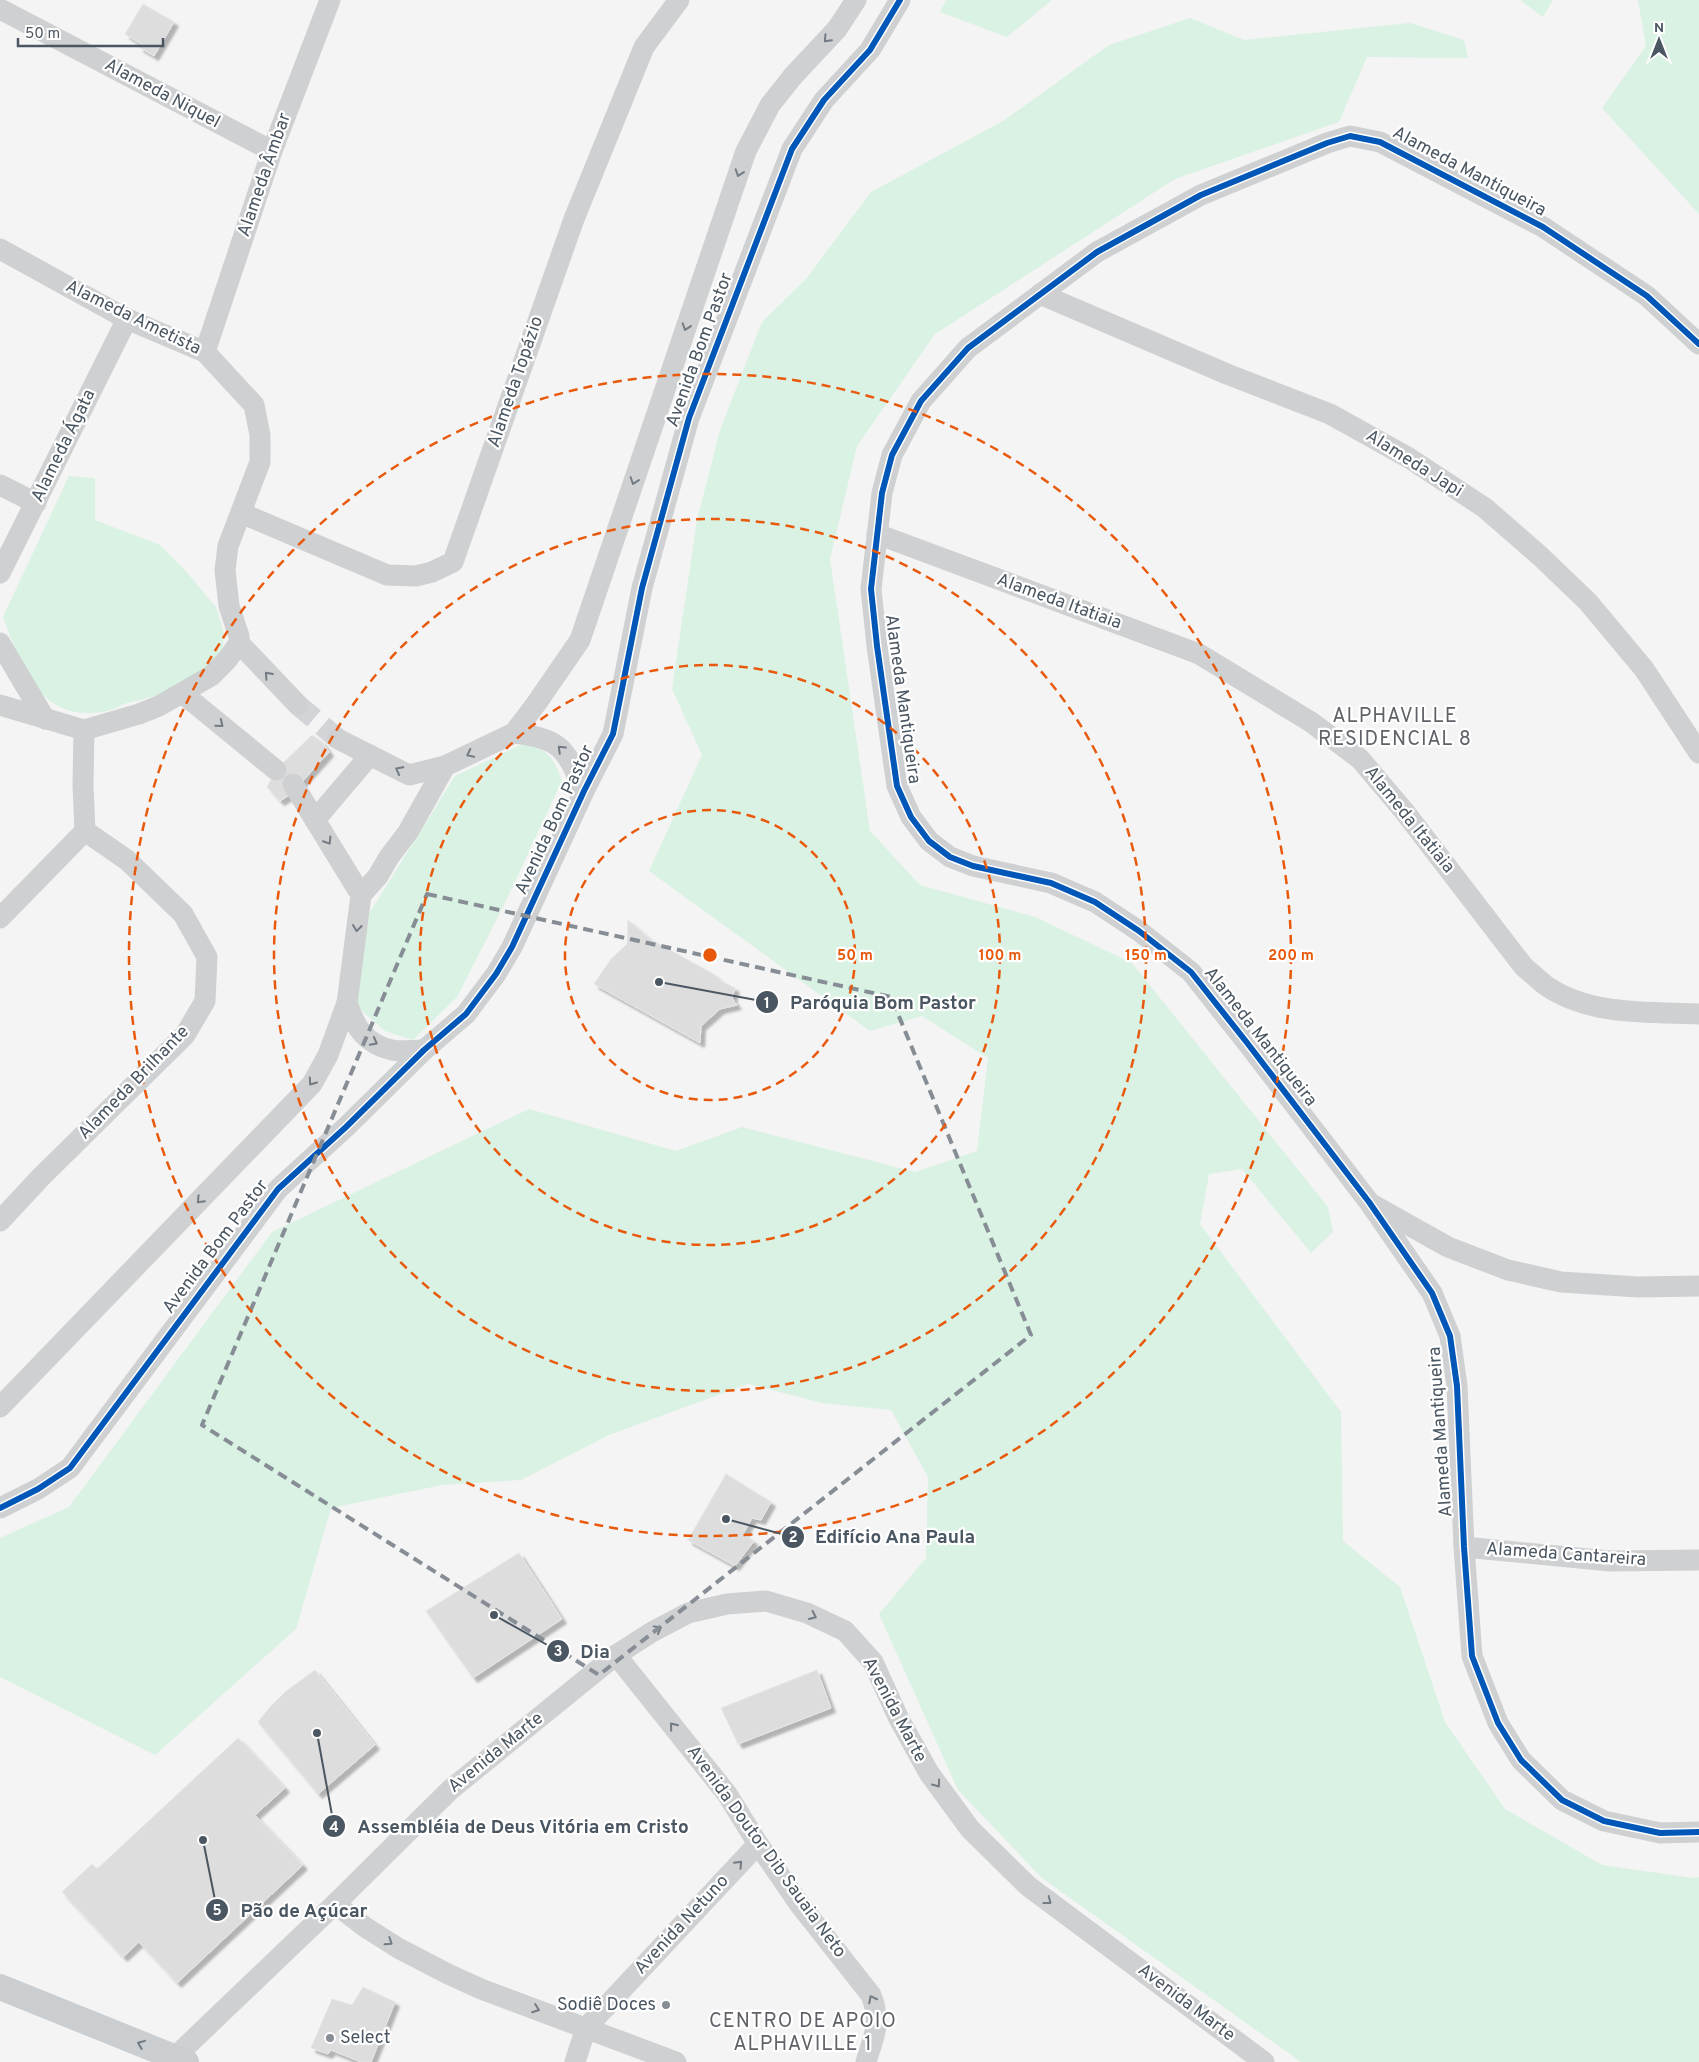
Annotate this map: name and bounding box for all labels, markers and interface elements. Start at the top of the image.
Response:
scale bar [18,15,162,47]
north arrow [1634,15,1684,65]
text: N [1654,20,1664,37]
text: 50 m [25,25,60,44]
one-way arrow [824,33,833,42]
street label: Alameda Niquel [100,54,224,134]
street label: Alameda Âmbar [231,109,297,240]
street label: Alameda Mantiqueira [1388,122,1550,222]
one-way arrow [735,169,745,177]
street label: Avenida Bom Pastor [661,270,739,430]
street label: Alameda Ametista [62,275,204,361]
street label: Alameda Topázio [483,313,549,451]
one-way arrow [682,322,692,331]
street label: Alameda Ágata [25,385,101,506]
street label: Alameda Japi [1361,425,1467,503]
one-way arrow [630,476,640,485]
street label: Alameda Itatiaia [993,569,1125,635]
street label: Alameda Mantiqueira [879,613,925,785]
one-way arrow [265,671,274,680]
district label: ALPHAVILLE RESIDENCIAL 8 [1318,704,1472,753]
one-way arrow [214,719,223,727]
street label: Avenida Bom Pastor [510,741,600,899]
one-way arrow [557,746,566,755]
one-way arrow [466,748,475,759]
street label: Alameda Itatiaia [1359,762,1459,878]
one-way arrow [395,766,404,776]
one-way arrow [321,835,331,844]
one-way arrow [352,924,363,932]
centre of rings [701,946,719,964]
text: 50 m [837,947,873,966]
text: 100 m [979,947,1021,966]
text: 150 m [1125,947,1167,966]
text: 200 m [1268,947,1314,966]
street label: Alameda Mantiqueira [1198,963,1322,1111]
callout: Paróquia Bom Pastor [755,985,986,1019]
text: Paróquia Bom Pastor [790,992,976,1016]
text: 1 [764,995,770,1014]
street label: Alameda Brilhante [74,1021,194,1145]
one-way arrow [369,1036,378,1046]
one-way arrow [309,1076,318,1086]
street label: Avenida Bom Pastor [158,1175,274,1319]
one-way arrow [197,1194,206,1203]
street label: Alameda Mantiqueira [1424,1346,1458,1518]
callout: Edifício Ana Paula [780,1520,986,1554]
text: Edifício Ana Paula [815,1526,975,1550]
text: 2 [788,1529,798,1548]
street label: Alameda Cantareira [1485,1538,1647,1572]
one-way arrow [808,1610,817,1620]
one-way arrow [653,1626,662,1636]
callout: Dia [545,1634,619,1668]
text: Dia [580,1641,610,1665]
text: 3 [554,1643,563,1662]
street label: Avenida Marte [857,1653,931,1767]
street label: Avenida Marte [444,1708,548,1798]
one-way arrow [671,1723,679,1732]
street label: Avenida Doutor Dib Sauaia Neto [681,1741,851,1963]
one-way arrow [931,1778,940,1788]
callout: Assembléia de Deus Vitória em Cristo [322,1809,699,1843]
text: Assembléia de Deus Vitória em Cristo [357,1816,689,1840]
text: 4 [329,1819,339,1838]
one-way arrow [733,1861,742,1870]
street label: Avenida Netuno [630,1870,734,1980]
callout: Pão de Açúcar [205,1893,378,1927]
one-way arrow [1042,1896,1051,1904]
text: Pão de Açúcar [240,1900,368,1924]
text: 5 [212,1902,222,1921]
one-way arrow [383,1936,392,1946]
street label: Avenida Marte [1133,1959,1239,2047]
place label: Sodiê Doces [557,1994,656,2017]
one-way arrow [868,1995,878,2004]
marker: Sodiê Doces [660,1999,672,2011]
one-way arrow [532,2003,540,2013]
district label: CENTRO DE APOIO ALPHAVILLE 1 [709,2009,897,2058]
place label: Select [340,2027,391,2050]
marker: Select [324,2032,336,2044]
one-way arrow [137,2039,146,2050]

